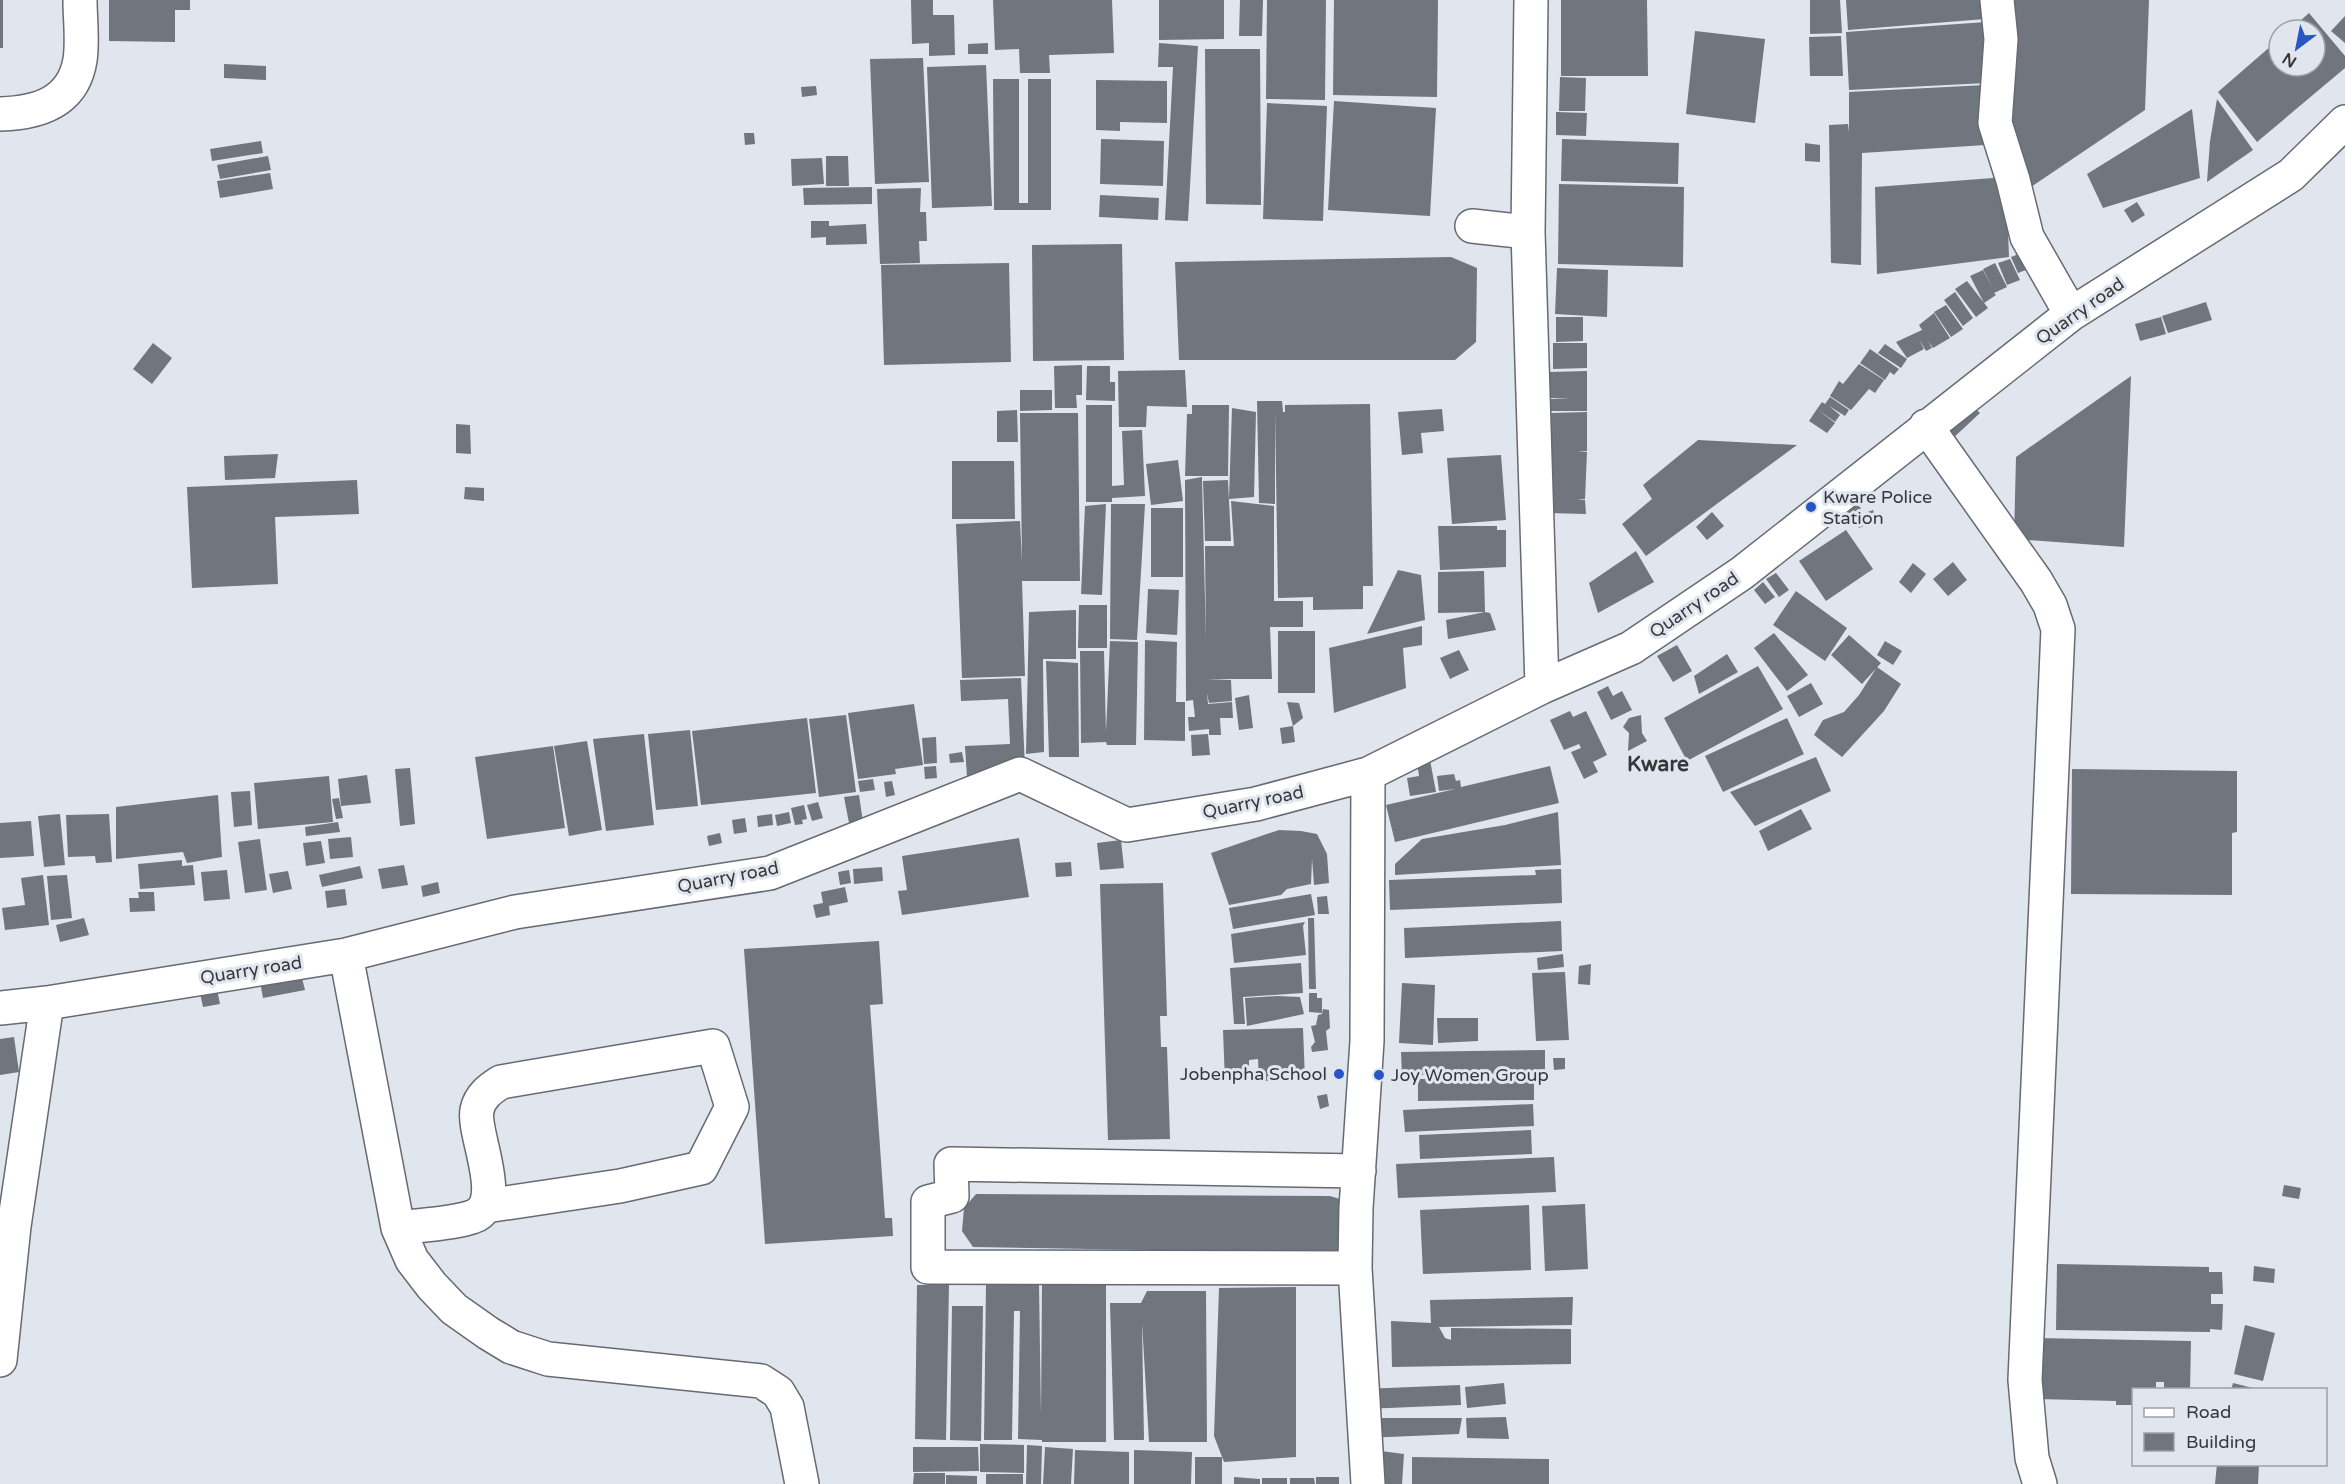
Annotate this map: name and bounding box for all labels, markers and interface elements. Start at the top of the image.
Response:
north arrow [2267,18,2327,78]
text: N [2279,48,2300,72]
street label: Quarry road [2032,273,2128,349]
place label: Kware Police Station [1823,486,1932,529]
marker: Kware Police Station [1804,500,1818,514]
street label: Quarry road [1645,567,1743,643]
district label: Kware [1627,752,1689,777]
street label: Quarry road [1200,781,1306,823]
street label: Quarry road [675,856,781,898]
street label: Quarry road [199,951,303,989]
place label: Jobenpha School [1180,1063,1327,1085]
place label: Joy Women Group [1391,1064,1549,1086]
marker: Jobenpha School [1332,1067,1346,1081]
marker: Joy Women Group [1372,1068,1386,1082]
legend [2132,1388,2327,1466]
text: Road [2186,1401,2231,1423]
text: Building [2186,1431,2256,1453]

